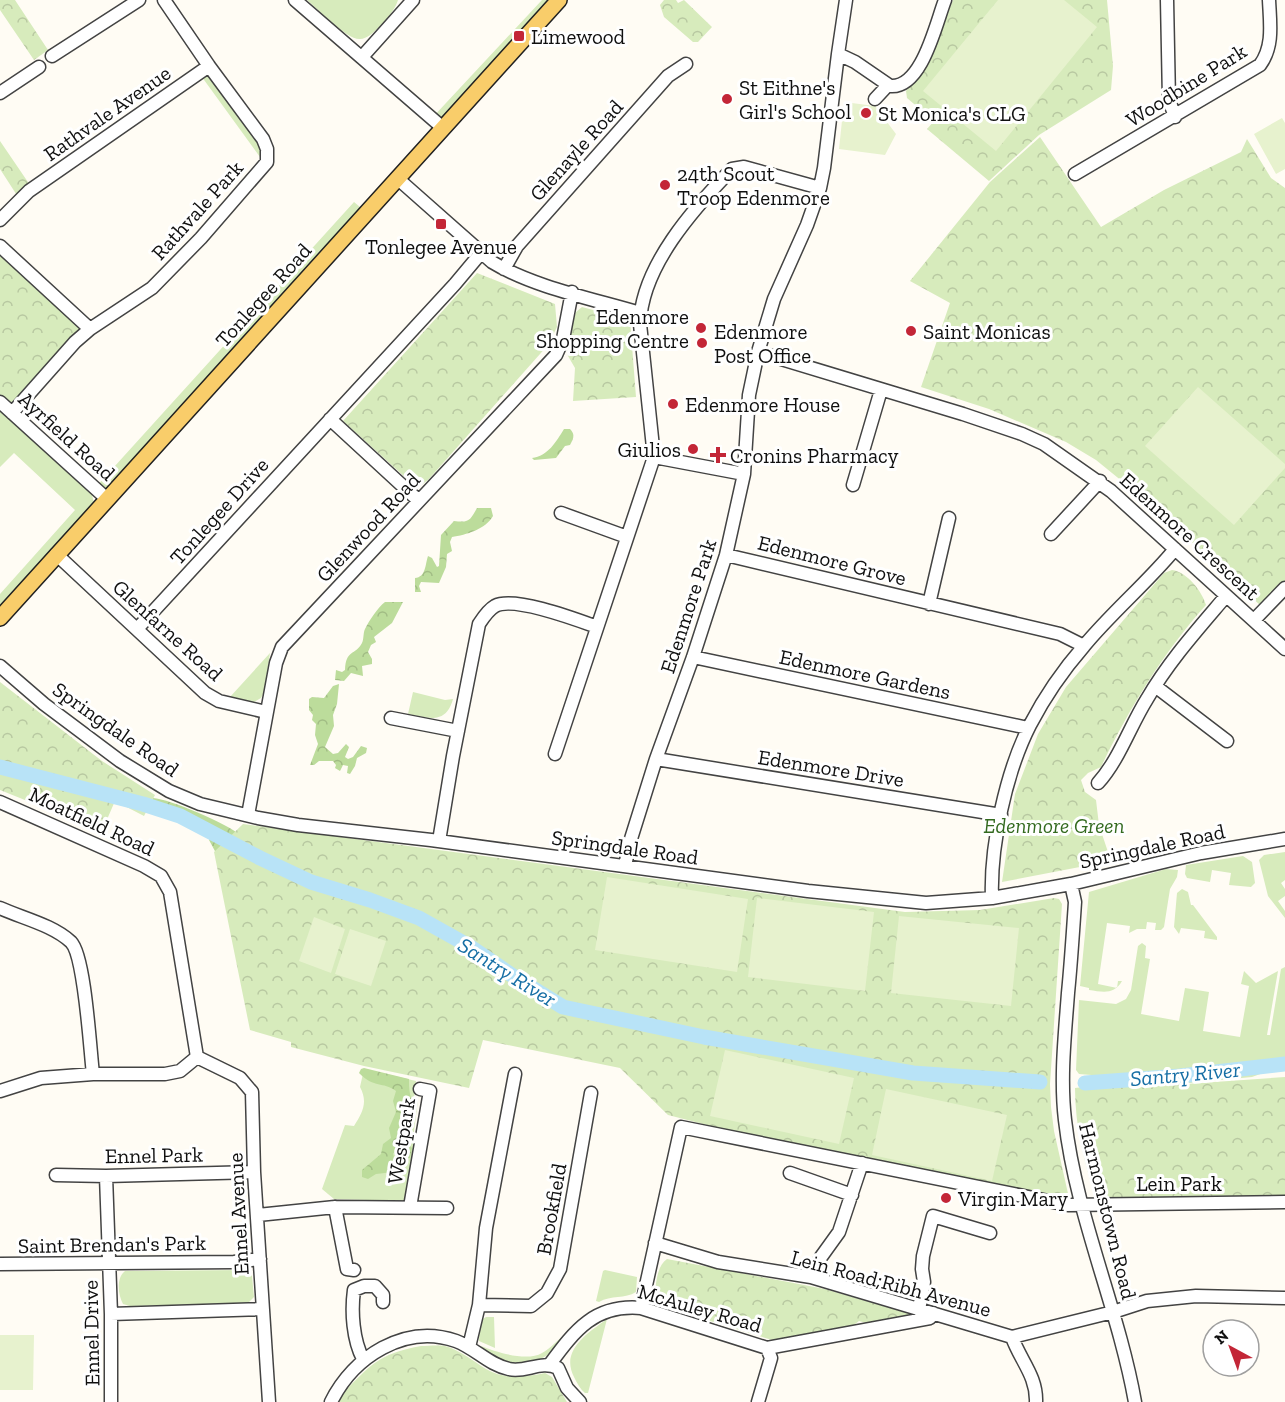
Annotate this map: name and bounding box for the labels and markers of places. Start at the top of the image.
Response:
place label: Limewood [531,24,626,49]
marker: Limewood [512,29,526,43]
place label: St Eithne's Girl's School [739,75,852,124]
marker: St Eithne's Girl's School [720,92,734,106]
place label: St Monica's CLG [878,101,1026,126]
marker: St Monica's CLG [859,106,873,120]
place label: 24th Scout Troop Edenmore [677,161,830,210]
marker: 24th Scout Troop Edenmore [658,178,672,192]
marker: Tonlegee Avenue [434,217,448,231]
place label: Tonlegee Avenue [365,234,517,259]
place label: Edenmore Shopping Centre [536,304,689,353]
place label: Edenmore Post Office [714,319,811,368]
place label: Saint Monicas [923,319,1051,344]
marker: Edenmore Shopping Centre [694,321,708,335]
marker: Saint Monicas [904,324,918,338]
marker: Edenmore Post Office [695,336,709,350]
place label: Edenmore House [685,392,840,417]
marker: Edenmore House [666,397,680,411]
place label: Giulios [617,437,681,462]
marker: Giulios [686,442,700,456]
place label: Cronins Pharmacy [730,443,899,468]
marker: Cronins Pharmacy [711,448,725,462]
place label: Virgin Mary [957,1186,1068,1211]
marker: Virgin Mary [939,1191,953,1205]

